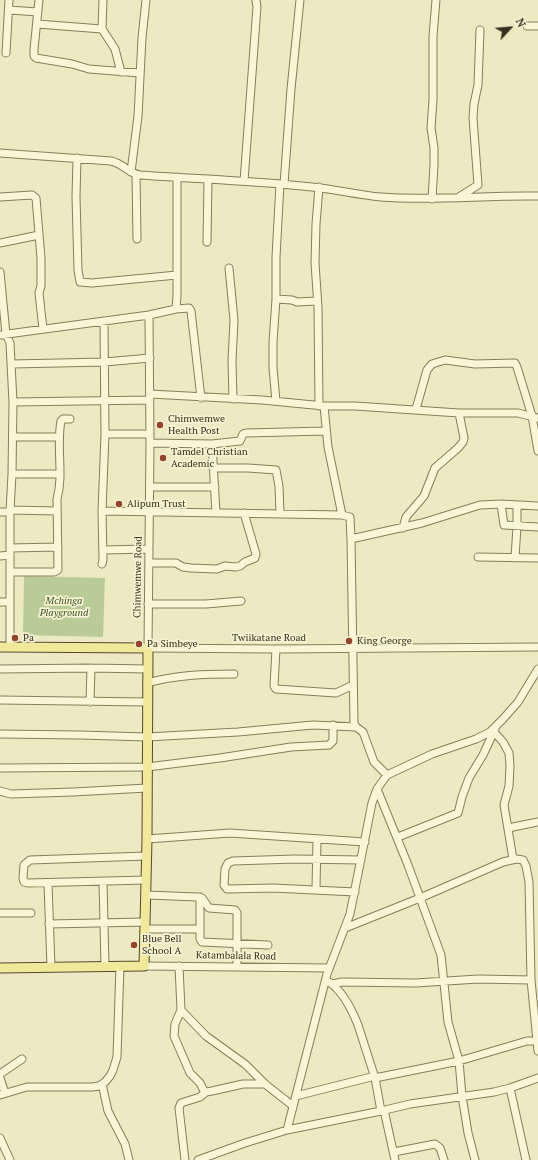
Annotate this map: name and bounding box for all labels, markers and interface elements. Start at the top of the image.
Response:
north arrow [490,8,530,48]
text: N [513,16,529,30]
place label: Chimwemwe Health Post [168,413,225,436]
marker: Chimwemwe Health Post [155,420,165,430]
place label: Tamdel Christian Academic [171,446,248,470]
marker: Tamdel Christian Academic [158,453,168,463]
place label: Alipum Trust [127,498,186,510]
marker: Alipum Trust [114,499,124,509]
street label: Chimwemwe Road [131,536,145,618]
park label: Mchinga Playground [40,595,88,618]
place label: Pa [23,632,34,644]
street label: Twiikatane Road [232,632,306,644]
marker: Pa [10,633,20,643]
place label: King George [357,635,412,647]
marker: King George [344,636,354,646]
place label: Pa Simbeye [147,638,198,650]
marker: Pa Simbeye [134,639,144,649]
place label: Blue Bell School A [142,933,182,956]
marker: Blue Bell School A [129,940,139,950]
street label: Katambalala Road [196,949,276,963]

